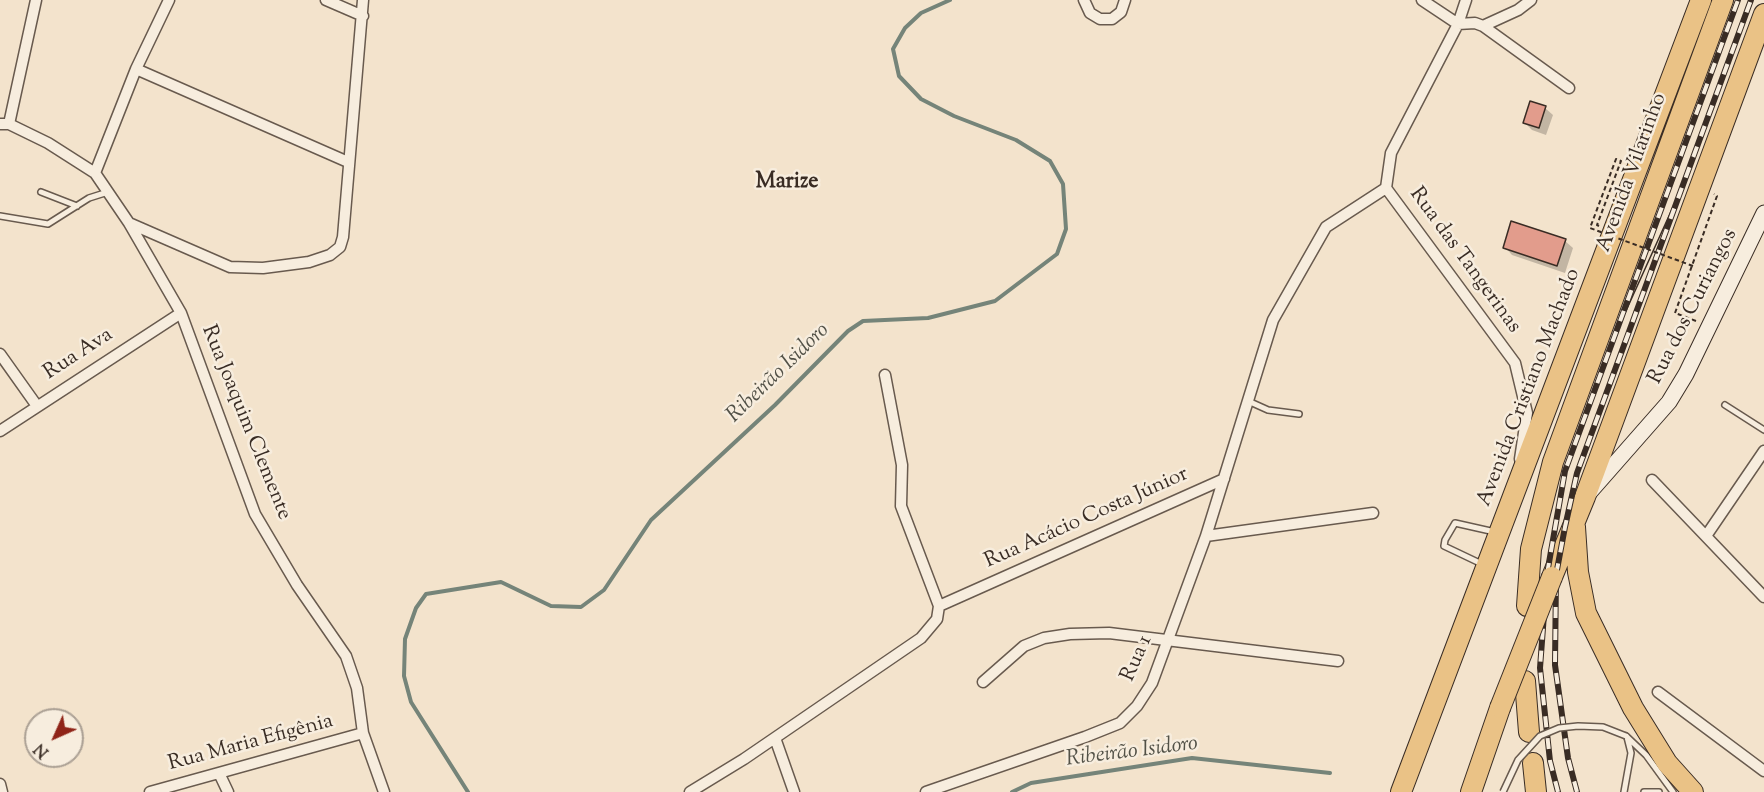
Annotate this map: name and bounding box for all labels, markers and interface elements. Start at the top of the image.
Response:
street label: Avenida Vilarinho [1593,90,1673,256]
district label: Marize [755,170,819,196]
street label: Rua das Tangerinas [1403,183,1525,339]
street label: Rua dos Curiangos [1644,225,1744,389]
street label: Avenida Cristiano Machado [1473,265,1587,511]
water label: Ribeirão Isidoro [722,319,836,429]
street label: Rua Joaquim Clemente [194,322,296,524]
street label: Rua Ava [40,323,118,387]
street label: Rua Acácio Costa Júnior [981,463,1193,575]
street label: Rua 1 [1117,632,1159,686]
north arrow [24,708,84,768]
street label: Rua Maria Efigênia [166,710,336,778]
water label: Ribeirão Isidoro [1065,732,1199,774]
text: N [30,737,55,762]

